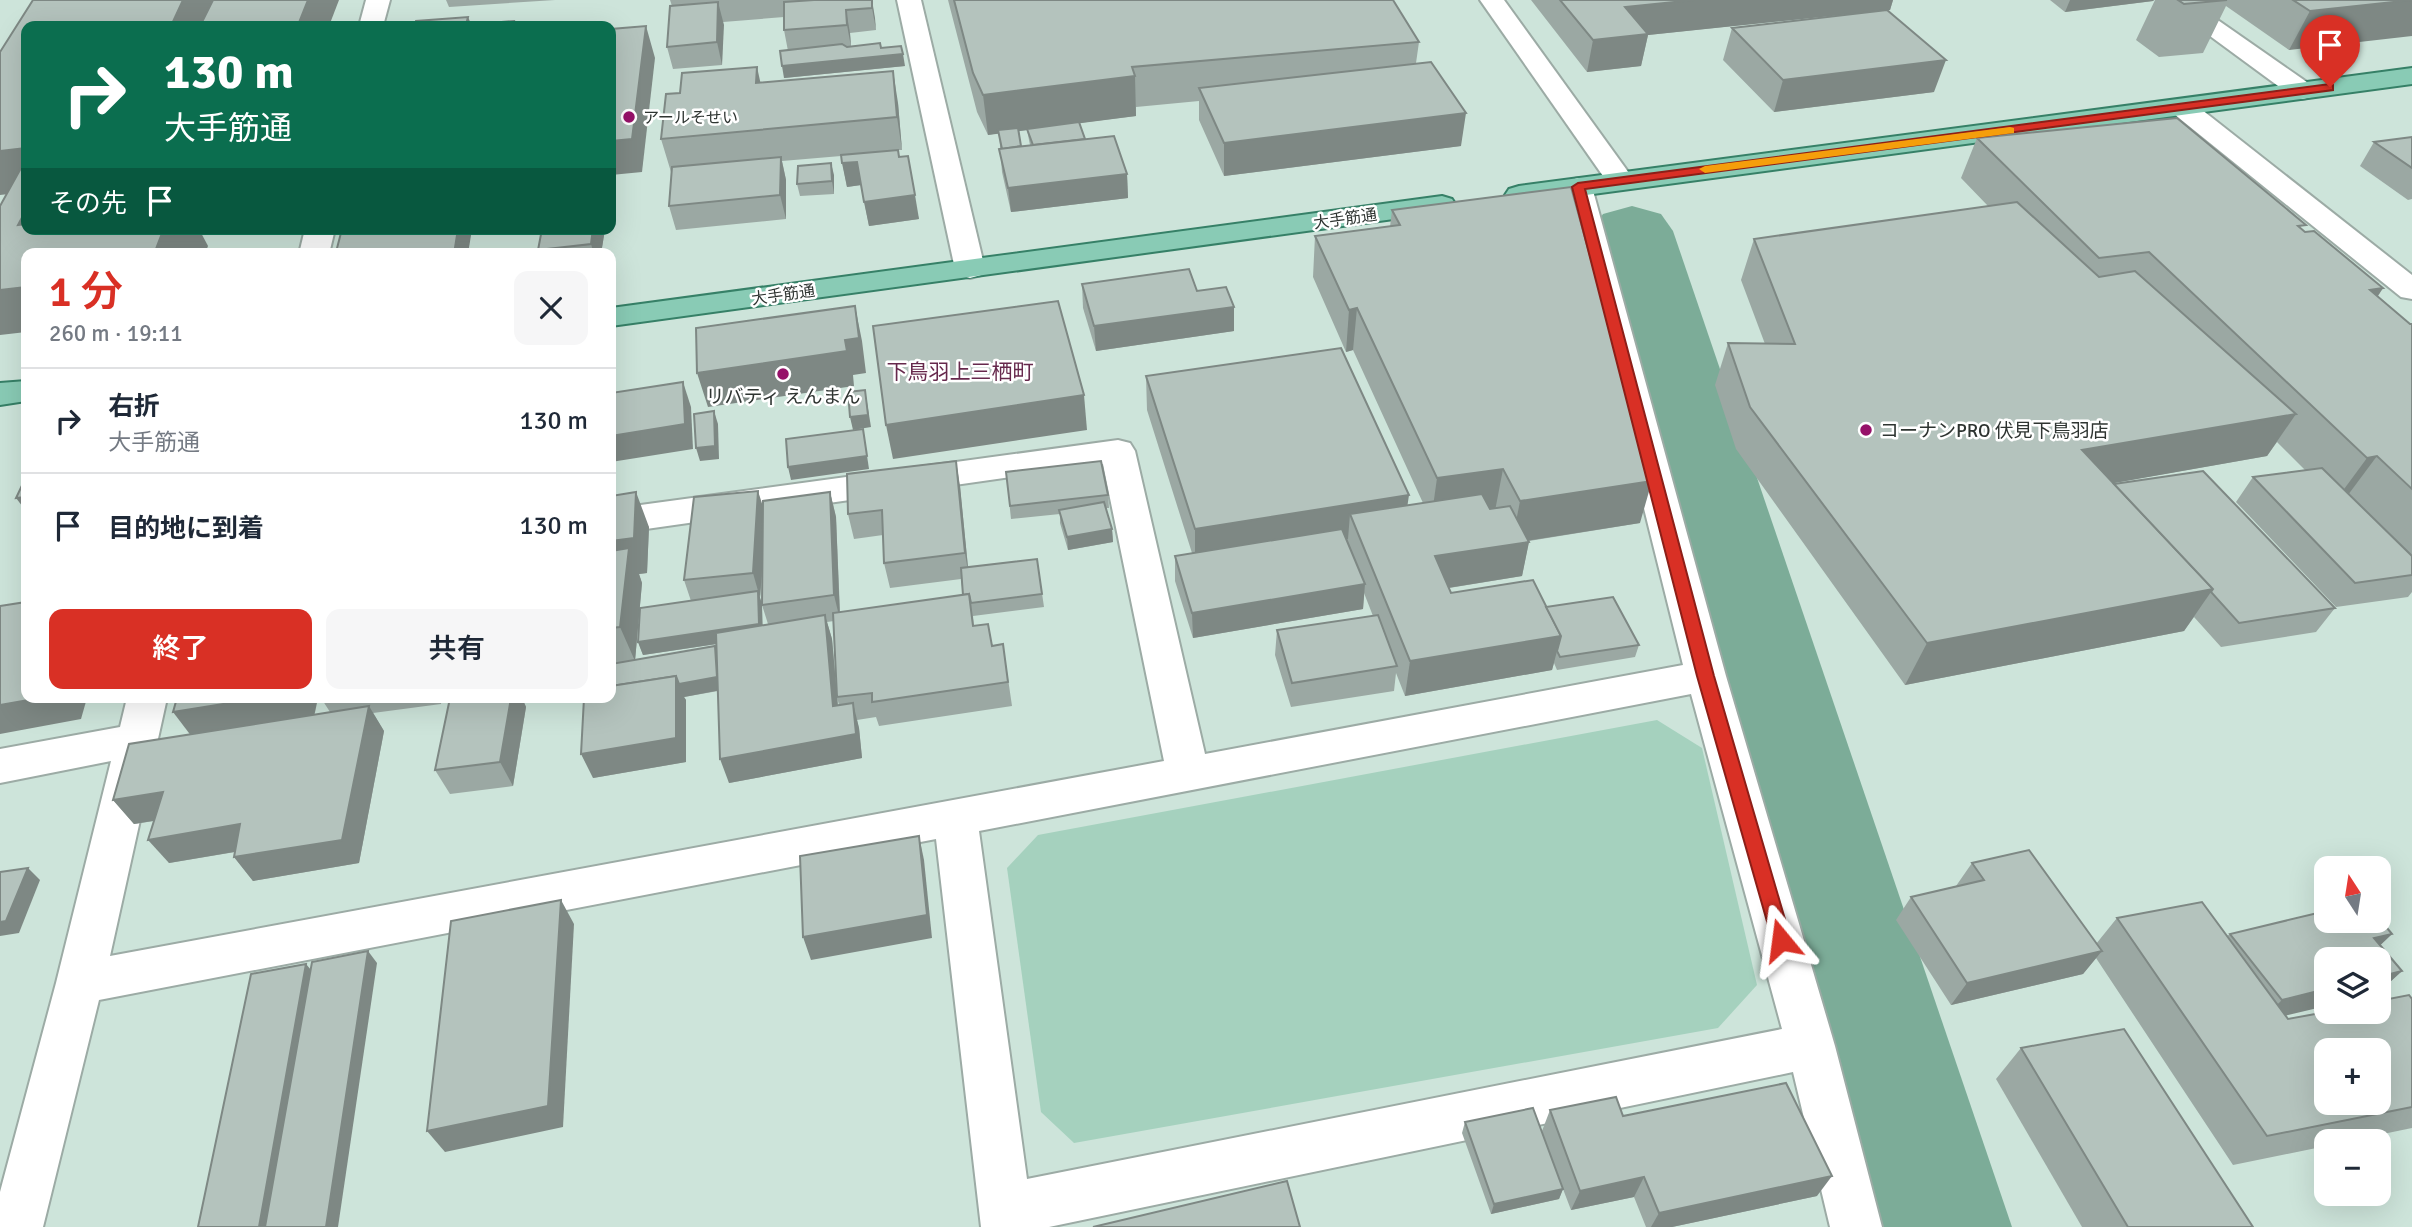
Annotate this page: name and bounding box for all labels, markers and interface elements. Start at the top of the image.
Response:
pin [2300,15,2360,87]
icon: arrive [2311,26,2349,64]
text: 130 m [164,42,294,102]
icon: right [49,49,140,140]
place label: アールそせい [643,108,738,128]
text: 大手筋通 [164,109,292,148]
marker: アールそせい [621,109,637,125]
icon: arrive [141,182,179,220]
text: その先 [49,188,127,220]
street label: 大手筋通 [1312,205,1378,233]
text: 1 分 [49,267,123,318]
button: close [514,271,588,345]
street label: 大手筋通 [750,281,816,309]
text: 260 m · 19:11 [49,319,183,348]
district label: 下鳥羽上三栖町 [887,359,1034,385]
marker: リバティ えんまん [775,366,791,382]
place label: リバティ えんまん [705,385,861,409]
text: 右折 [108,391,160,423]
icon: right [49,402,87,440]
text: 130 m [519,405,588,437]
place label: コーナンPRO 伏見下鳥羽店 [1880,419,2109,443]
marker: コーナンPRO 伏見下鳥羽店 [1858,422,1874,438]
text: 大手筋通 [108,428,200,457]
icon: arrive [49,507,87,545]
text: 130 m [519,510,588,542]
text: 目的地に到着 [108,513,264,545]
button: 終了 [49,609,312,689]
button: 共有 [326,609,588,689]
north arrow [2314,856,2390,933]
map controls [2314,856,2391,1206]
position arrow [1744,903,1818,977]
button: layers [2314,947,2391,1024]
button: + [2314,1038,2391,1115]
button: − [2314,1129,2391,1206]

